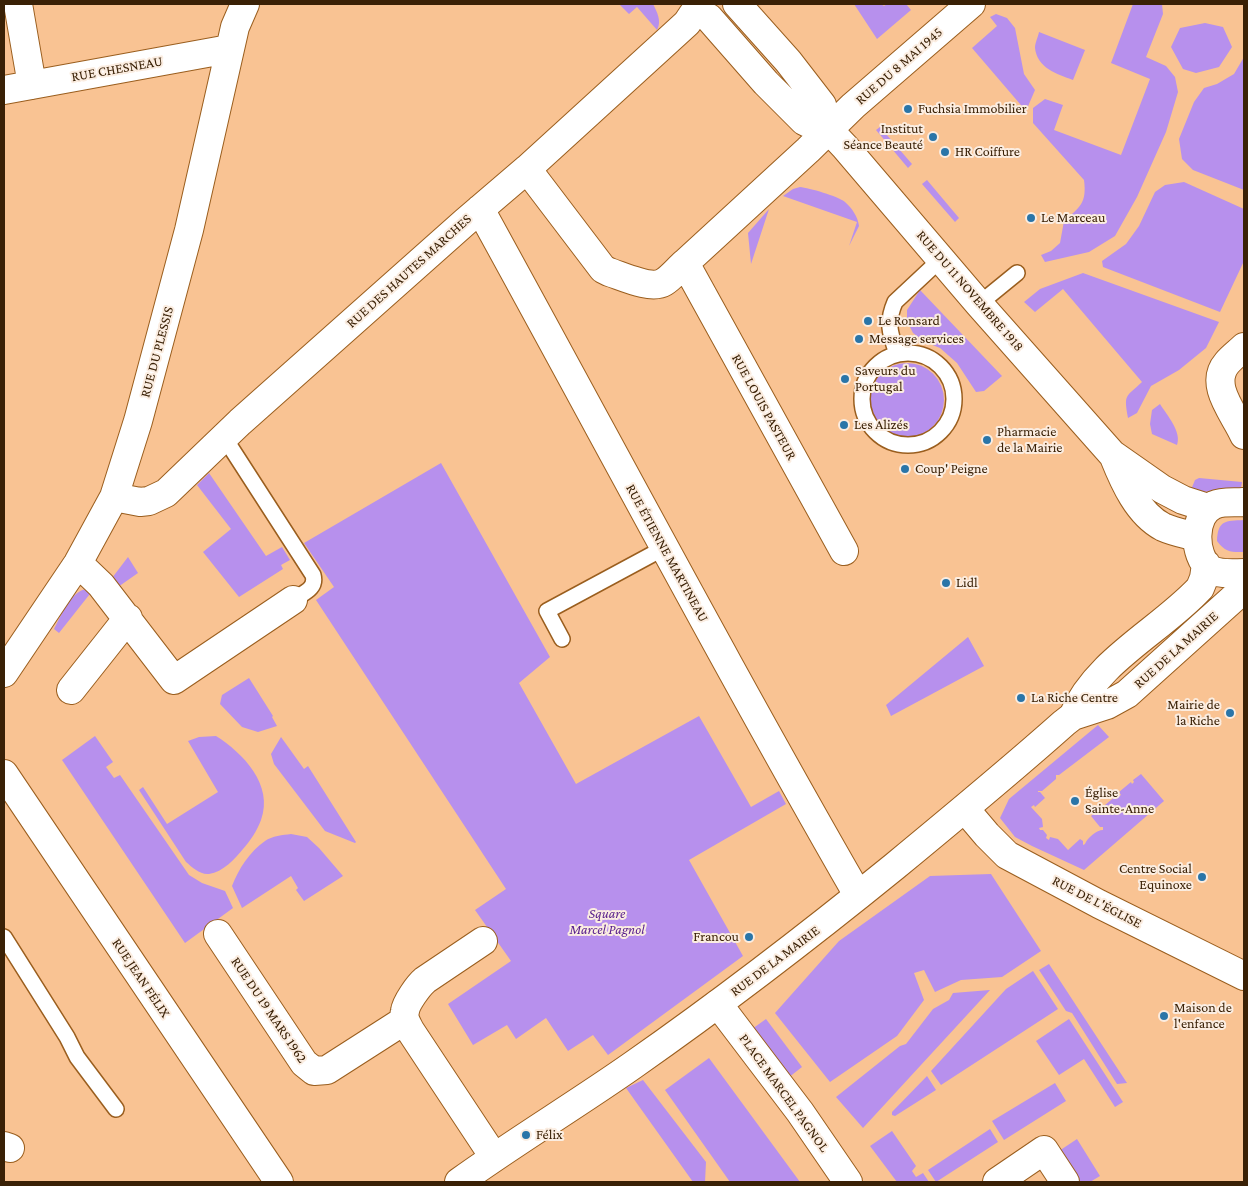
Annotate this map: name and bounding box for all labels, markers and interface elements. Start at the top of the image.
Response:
street label: RUE DU 8 MAI 1945 [852,24,946,108]
street label: RUE CHESNEAU [70,53,164,85]
place label: Fuchsia Immobilier [918,101,1027,117]
marker: Fuchsia Immobilier [902,103,914,115]
place label: Institut Séance Beauté [843,121,923,154]
marker: Institut Séance Beauté [927,131,939,143]
place label: HR Coiffure [955,144,1020,160]
marker: HR Coiffure [939,146,951,158]
street label: RUE DES HAUTES MARCHES [343,210,475,332]
place label: Le Marceau [1041,210,1105,226]
marker: Le Marceau [1025,212,1037,224]
street label: RUE DU 11 NOVEMBRE 1918 [913,227,1027,355]
street label: RUE DU PLESSIS [137,305,177,399]
place label: Le Ronsard [878,313,940,329]
marker: Le Ronsard [862,315,874,327]
place label: Message services [869,331,964,347]
marker: Message services [853,333,865,345]
street label: RUE LOUIS PASTEUR [728,351,800,463]
place label: Saveurs du Portugal [855,363,916,396]
marker: Saveurs du Portugal [839,373,851,385]
place label: Les Alizés [854,417,908,433]
marker: Les Alizés [838,419,850,431]
place label: Pharmacie de la Mairie [997,424,1062,457]
marker: Pharmacie de la Mairie [981,434,993,446]
place label: Coup' Peigne [915,461,988,477]
marker: Coup' Peigne [899,463,911,475]
street label: RUE ÉTIENNE MARTINEAU [622,481,712,625]
place label: Lidl [956,575,978,591]
marker: Lidl [940,577,952,589]
street label: RUE DE LA MAIRIE [1130,608,1222,692]
place label: La Riche Centre [1031,690,1118,706]
marker: La Riche Centre [1015,692,1027,704]
place label: Mairie de la Riche [1167,697,1220,730]
marker: Mairie de la Riche [1224,707,1236,719]
place label: Église Sainte-Anne [1085,785,1154,818]
marker: Église Sainte-Anne [1069,795,1081,807]
place label: Centre Social Equinoxe [1119,861,1192,894]
marker: Centre Social Equinoxe [1196,871,1208,883]
street label: RUE DE L'ÉGLISE [1049,872,1145,932]
park label: Square Marcel Pagnol [569,906,645,939]
street label: RUE DE LA MAIRIE [727,922,823,1000]
place label: Francou [693,929,739,945]
marker: Francou [743,931,755,943]
street label: RUE JEAN FÉLIX [108,935,174,1021]
street label: RUE DU 19 MARS 1962 [227,954,311,1066]
place label: Maison de l'enfance [1174,1000,1232,1032]
marker: Maison de l'enfance [1158,1010,1170,1022]
street label: PLACE MARCEL PAGNOL [735,1031,833,1155]
place label: Félix [536,1127,563,1143]
marker: Félix [520,1129,532,1141]

